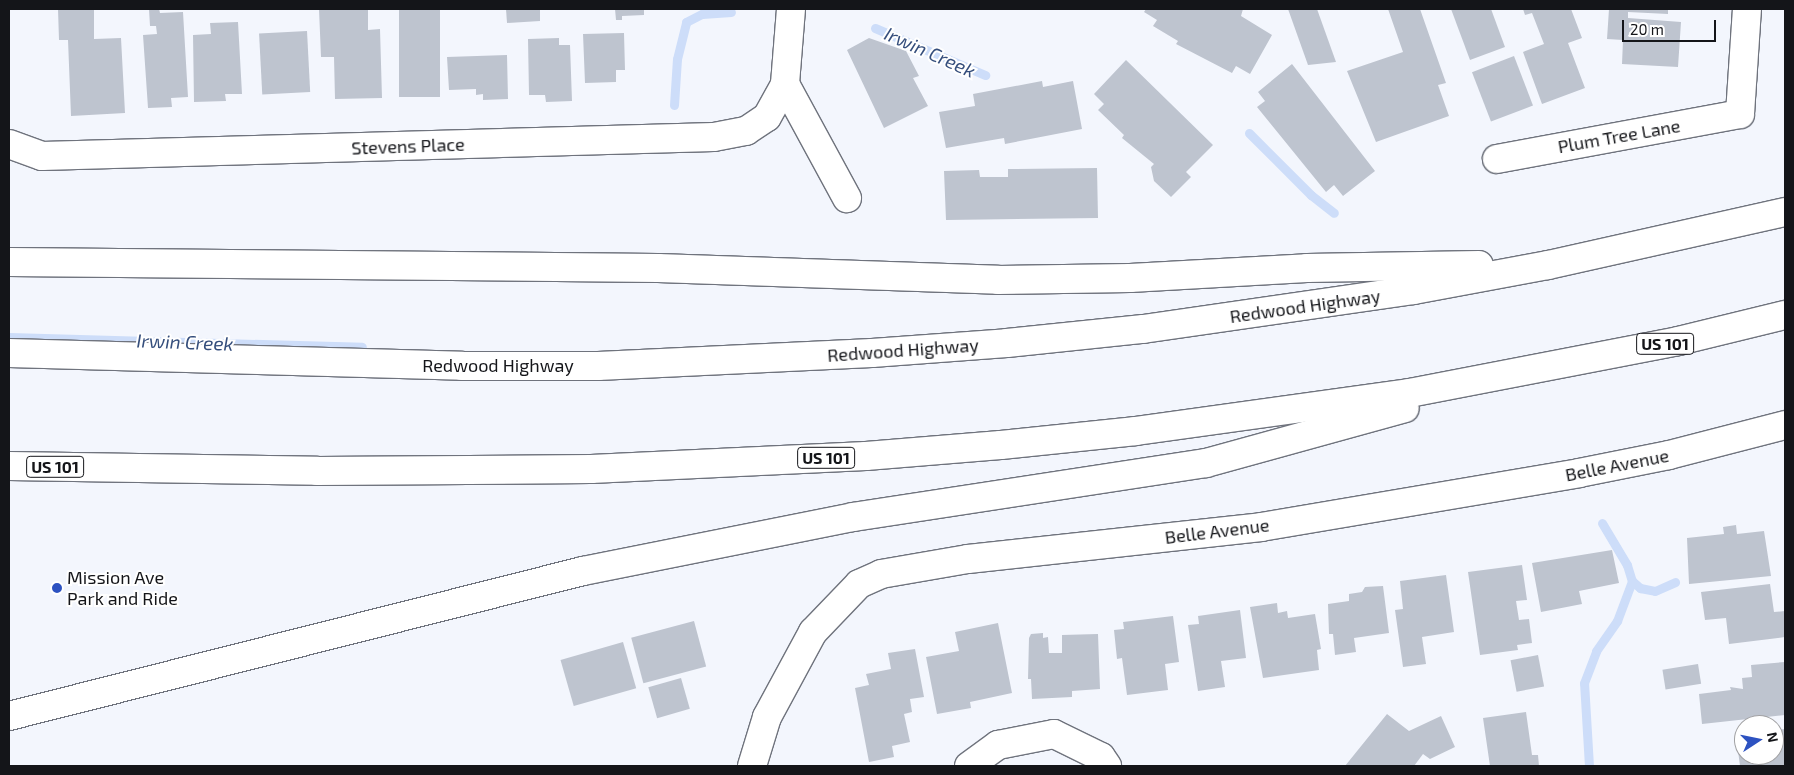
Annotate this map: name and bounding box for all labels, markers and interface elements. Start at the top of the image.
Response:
scale bar [1624,10,1718,42]
text: 20 m [1630,20,1664,38]
water label: Irwin Creek [881,22,979,82]
street label: Plum Tree Lane [1556,115,1682,157]
street label: Stevens Place [351,133,465,159]
street label: Redwood Highway [1228,285,1382,327]
water label: Irwin Creek [136,329,234,355]
road number: US 101 [1635,330,1695,358]
street label: Redwood Highway [827,334,979,366]
street label: Redwood Highway [422,354,574,376]
road number: US 101 [796,444,856,472]
street label: Belle Avenue [1563,444,1671,486]
road number: US 101 [25,454,85,481]
street label: Belle Avenue [1163,514,1271,548]
place label: Mission Ave Park and Ride [67,567,178,610]
marker: Mission Ave Park and Ride [51,582,63,594]
north arrow [1734,715,1784,765]
text: N [1764,731,1783,744]

